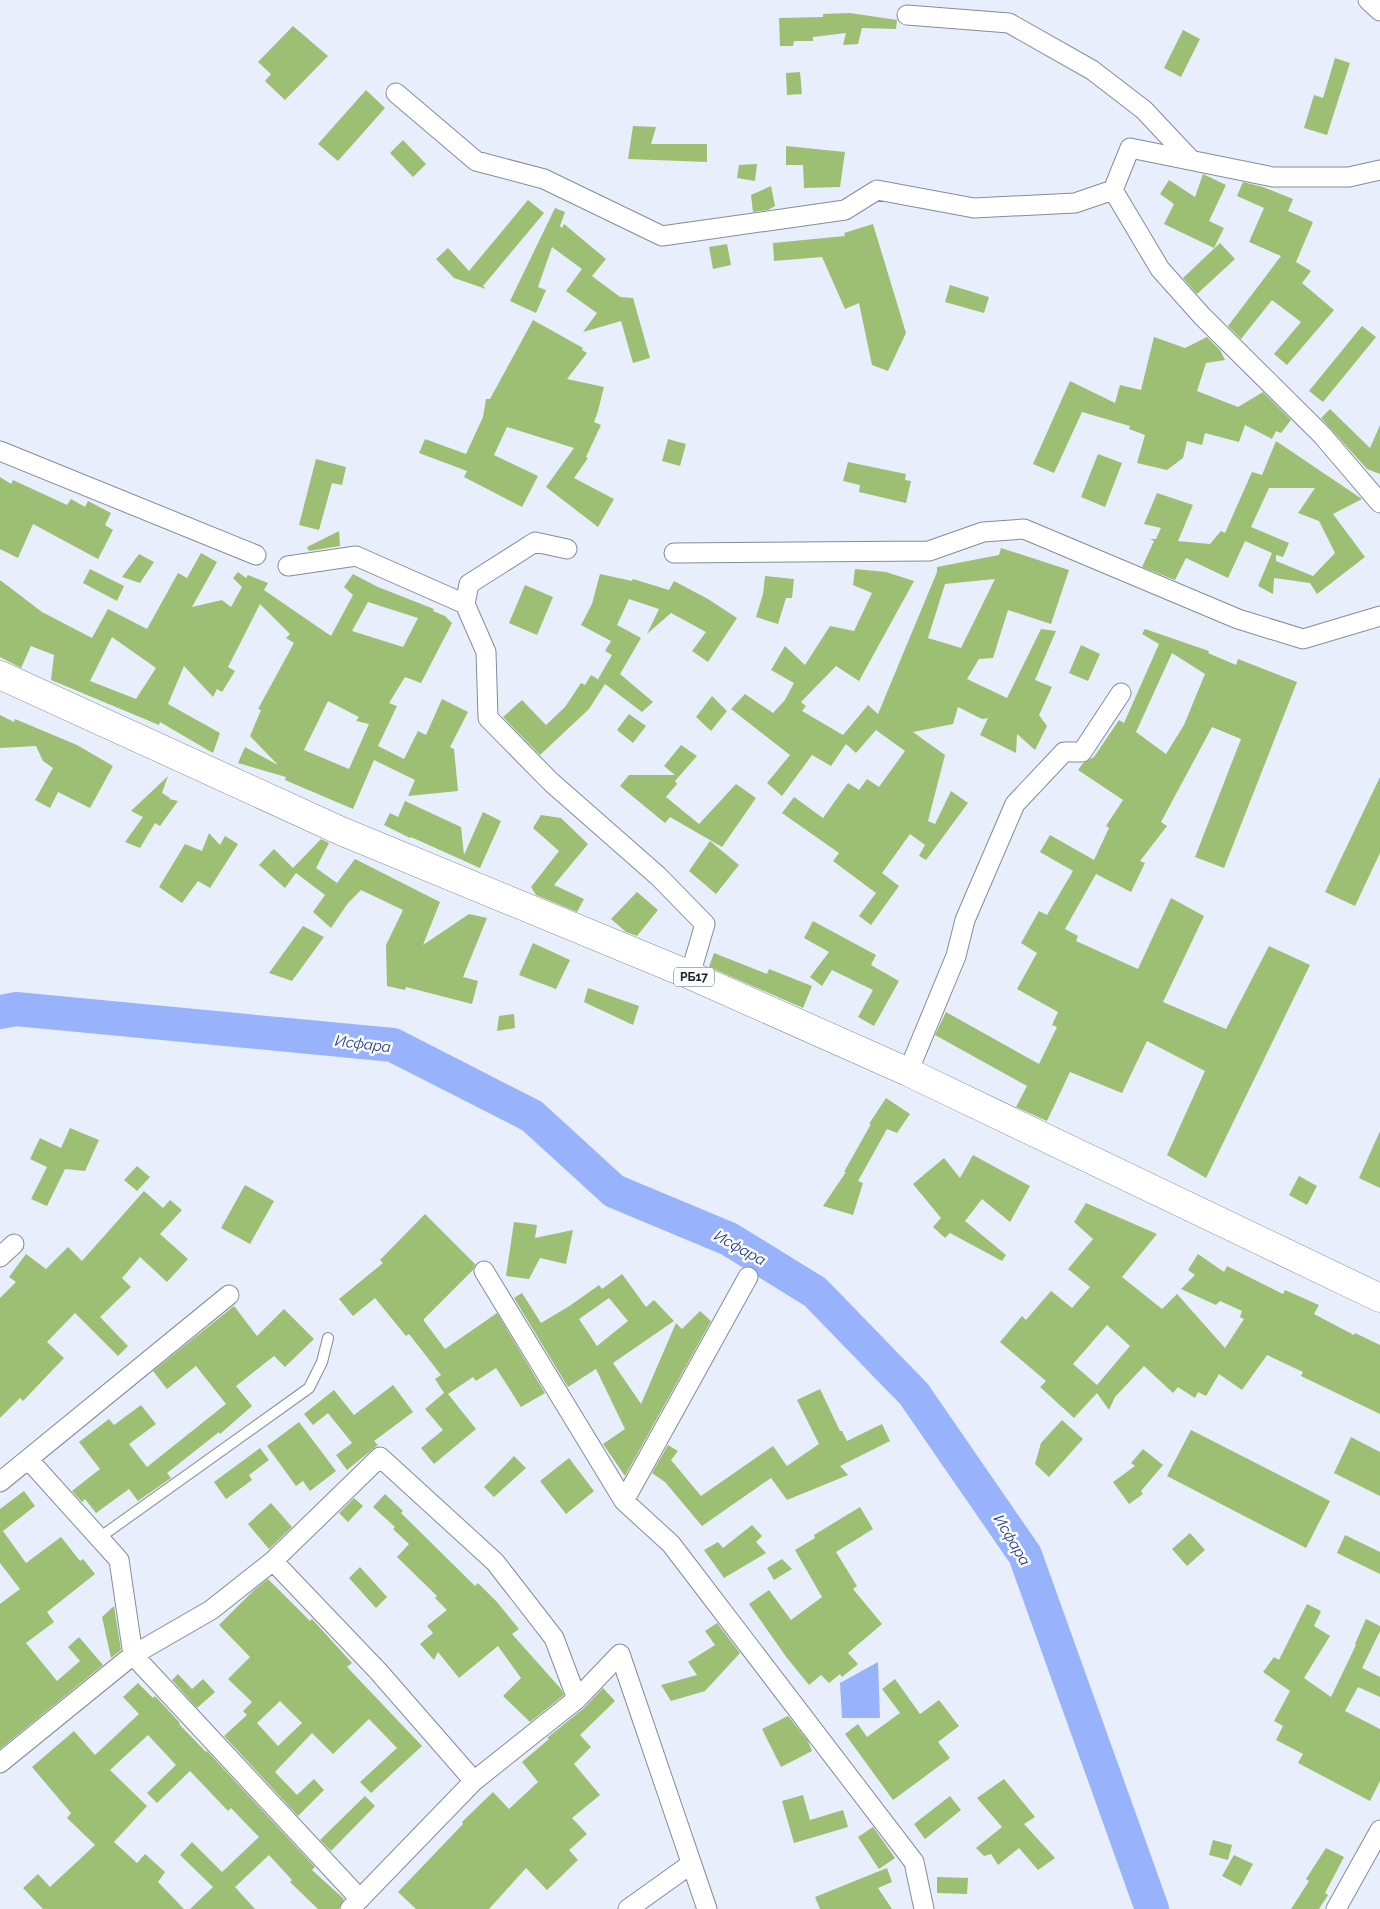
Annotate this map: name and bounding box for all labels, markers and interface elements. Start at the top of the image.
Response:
road number: РБ17 [674,968,714,986]
water label: Исфара [334,1032,392,1056]
water label: Исфара [711,1227,769,1269]
water label: Исфара [990,1511,1034,1569]

